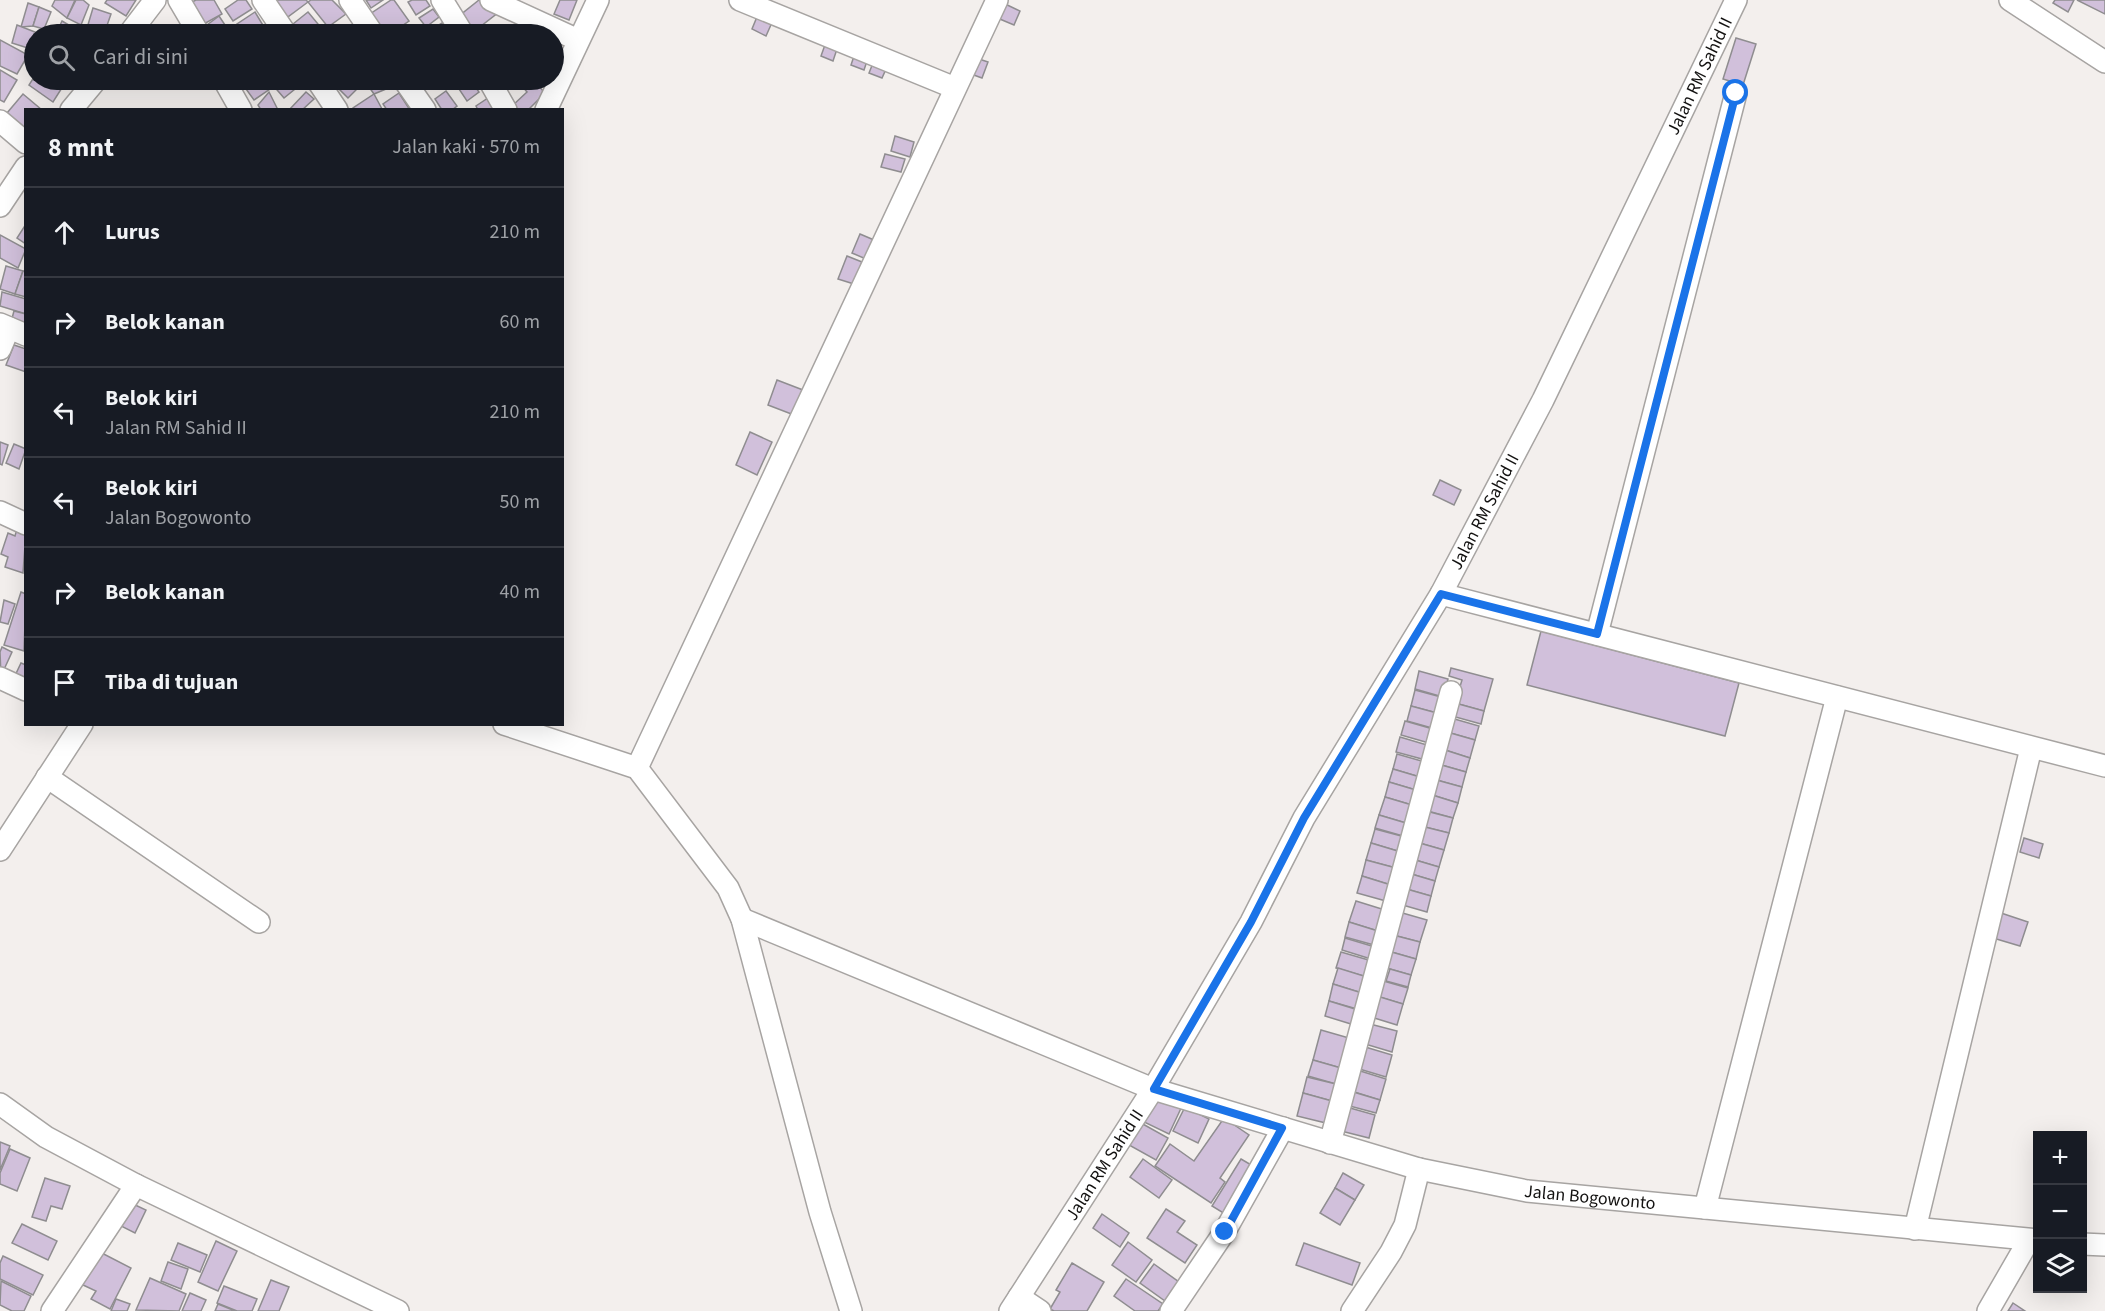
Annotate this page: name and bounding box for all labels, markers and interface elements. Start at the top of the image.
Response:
street label: Jalan RM Sahid II [1661,13,1739,139]
search box [24,24,564,90]
icon: search [45,41,78,74]
text: Cari di sini [93,41,188,73]
route start [1722,79,1748,105]
text: 8 mnt [48,129,114,166]
text: Jalan kaki · 570 m [392,133,540,161]
icon: ahead [48,216,81,249]
text: Lurus [105,216,160,248]
text: 210 m [490,218,540,246]
icon: right [48,306,81,339]
text: Belok kanan [105,306,225,338]
text: 60 m [500,308,540,336]
text: Belok kiri [105,382,198,414]
icon: left [48,396,81,429]
text: 210 m [490,398,540,426]
text: Jalan RM Sahid II [105,414,247,442]
street label: Jalan RM Sahid II [1444,450,1526,574]
text: Belok kiri [105,472,198,504]
icon: left [48,486,81,519]
text: 50 m [500,488,540,516]
text: Jalan Bogowonto [105,504,251,532]
icon: right [48,576,81,609]
text: Belok kanan [105,576,225,608]
text: 40 m [500,578,540,606]
icon: arrive [48,666,81,699]
text: Tiba di tujuan [105,666,238,698]
street label: Jalan RM Sahid II [1060,1104,1150,1225]
map controls [2033,1131,2087,1293]
button: + [2033,1131,2087,1185]
street label: Jalan Bogowonto [1523,1179,1657,1216]
button: − [2033,1185,2087,1239]
route end [1211,1218,1237,1244]
button: layers [2033,1239,2087,1293]

